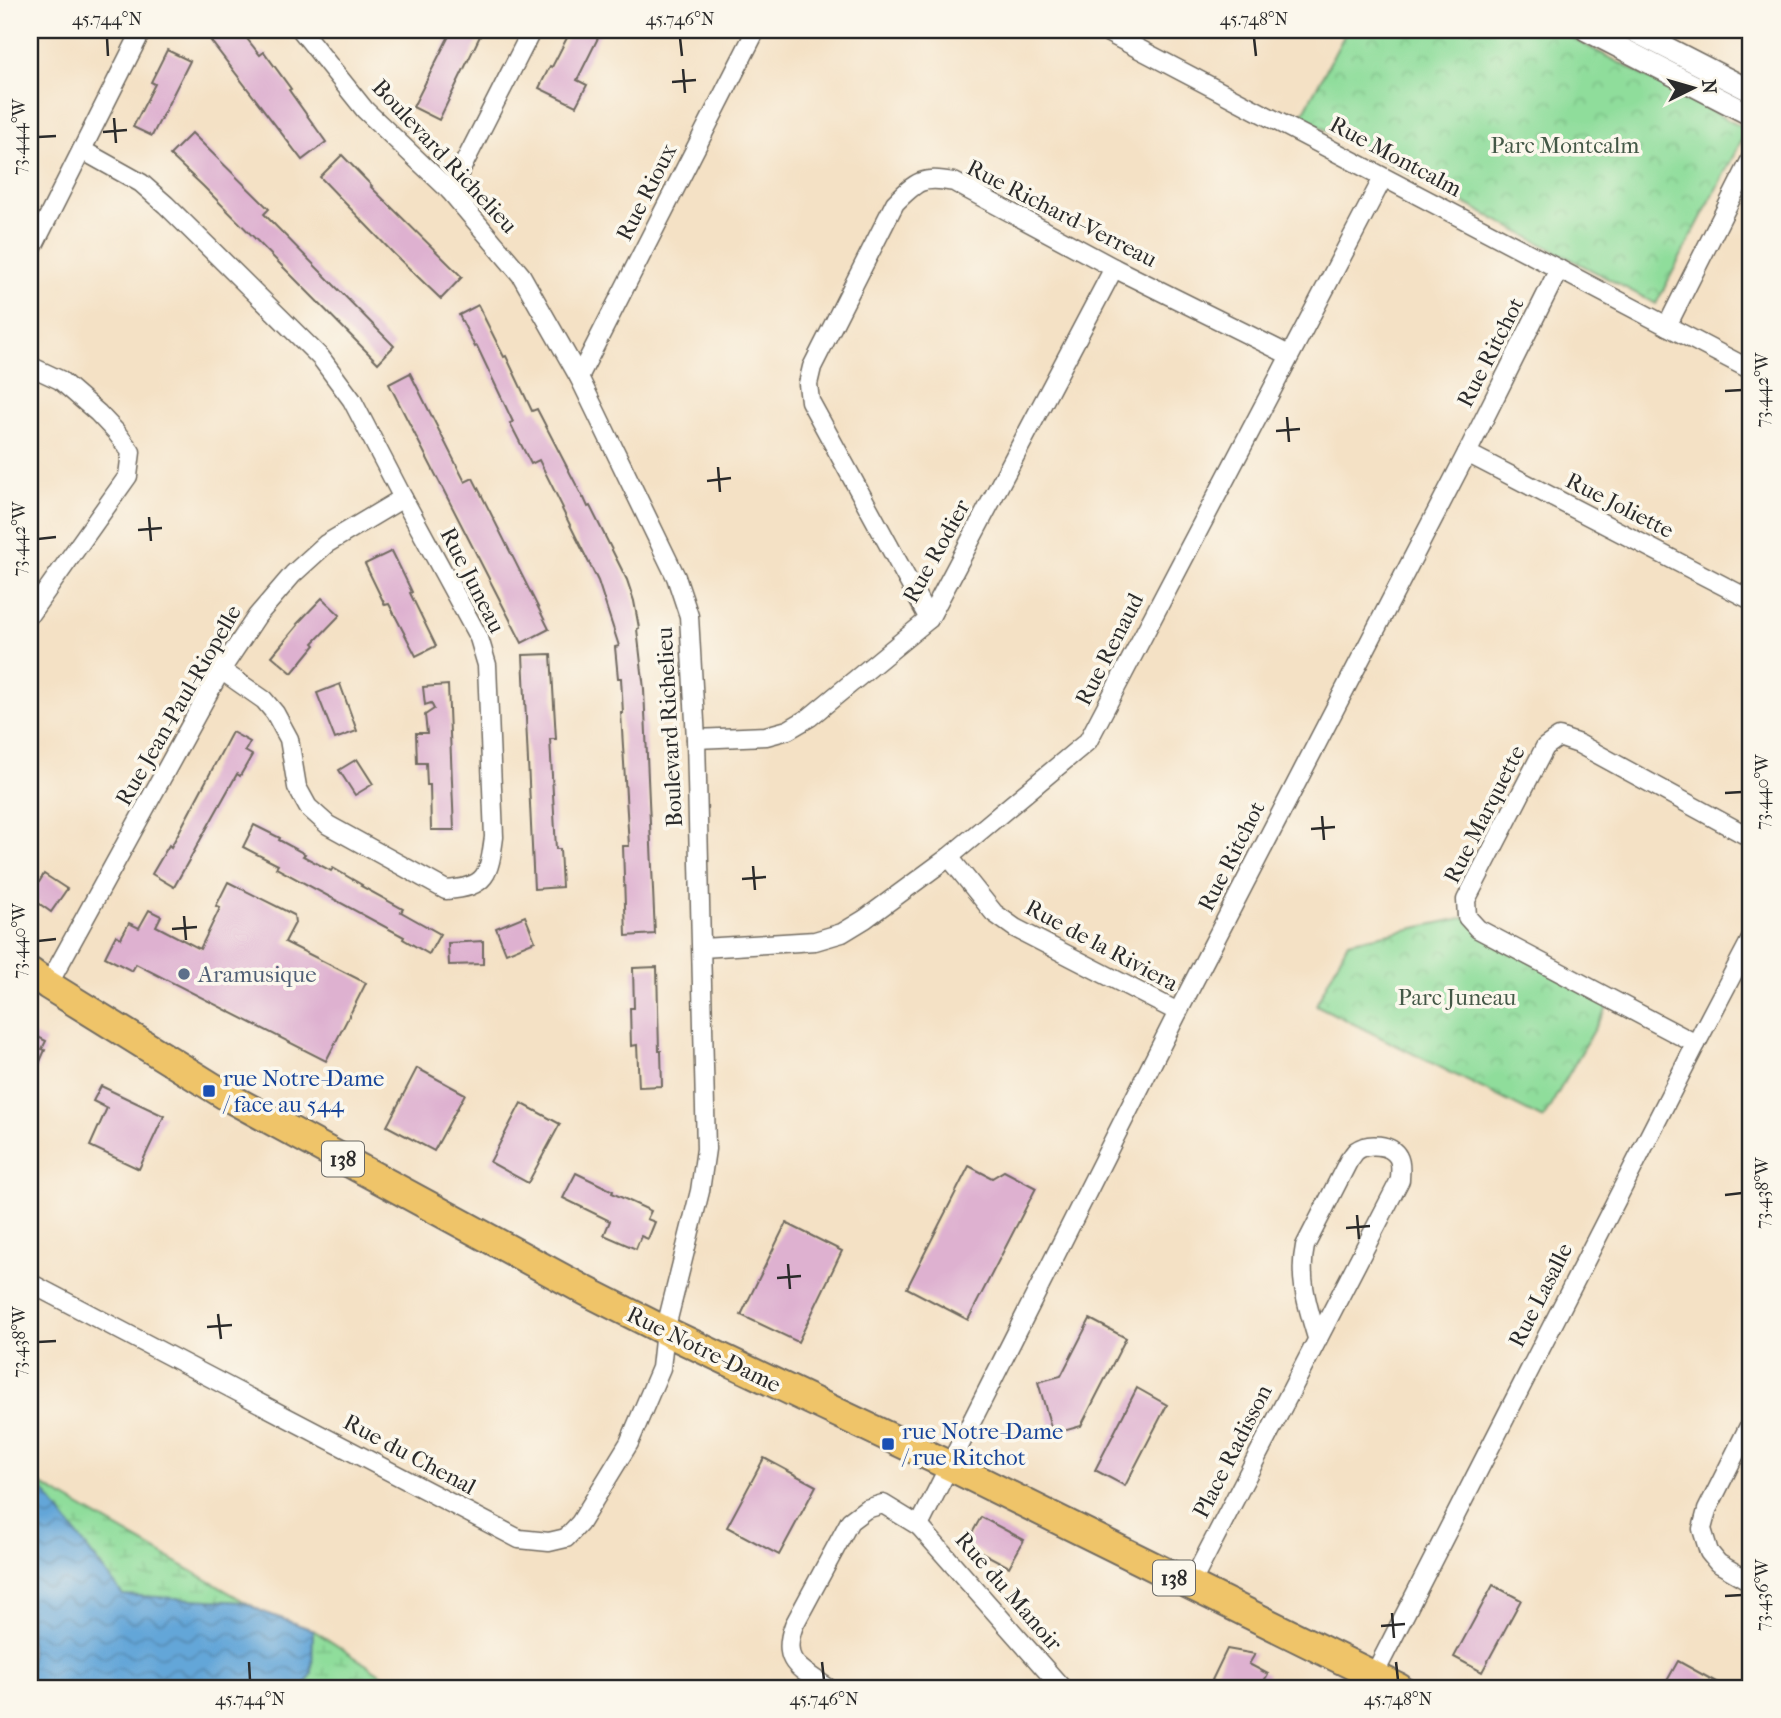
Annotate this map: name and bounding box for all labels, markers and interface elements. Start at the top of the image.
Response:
text: 45.744°N [72,9,142,30]
text: 45.746°N [645,9,715,30]
text: 45.748°N [1220,9,1289,30]
north arrow [1658,52,1728,122]
street label: Boulevard Richelieu [366,74,523,239]
text: N [1697,78,1721,95]
text: 73.444°W [9,98,30,175]
street label: Rue Montcalm [1325,110,1466,203]
park label: Parc Montcalm [1491,132,1640,159]
street label: Rue Rioux [611,139,682,245]
street label: Rue Richard-Verreau [962,154,1161,273]
street label: Rue Ritchot [1451,293,1530,412]
text: 73.442°W [1752,351,1773,427]
street label: Rue Joliette [1561,467,1678,544]
street label: Rue Rodier [897,495,976,608]
text: 73.442°W [9,500,30,576]
street label: Rue Juneau [434,523,511,638]
street label: Rue Renaud [1070,588,1150,710]
street label: Rue Jean-Paul-Riopelle [110,600,247,810]
street label: Boulevard Richelieu [651,626,688,828]
street label: Rue Marquette [1438,741,1531,888]
text: 73.440°W [1752,753,1773,830]
street label: Rue Ritchot [1192,797,1271,916]
street label: Rue de la Riviera [1021,894,1183,997]
text: 73.440°W [9,902,30,979]
place label: Aramusique [197,961,317,988]
marker: Aramusique [176,966,192,982]
park label: Parc Juneau [1398,984,1516,1011]
place label: rue Notre-Dame / face au 544 [222,1065,384,1118]
marker: rue Notre-Dame / face au 544 [201,1083,217,1099]
road number: 138 [322,1142,364,1176]
text: 73.438°W [1752,1156,1773,1229]
street label: Rue Lasalle [1503,1239,1578,1352]
street label: Rue Notre-Dame [622,1301,785,1398]
text: 73.438°W [9,1305,30,1378]
street label: Place Radisson [1187,1379,1278,1522]
street label: Rue du Chenal [339,1408,481,1501]
place label: rue Notre-Dame / rue Ritchot [901,1418,1063,1471]
marker: rue Notre-Dame / rue Ritchot [880,1436,896,1452]
street label: Rue du Manoir [950,1526,1068,1657]
text: 73.436°W [1752,1558,1773,1631]
road number: 138 [1153,1560,1195,1596]
text: 45.744°N [215,1689,285,1710]
text: 45.746°N [789,1689,859,1710]
text: 45.748°N [1364,1689,1433,1710]

